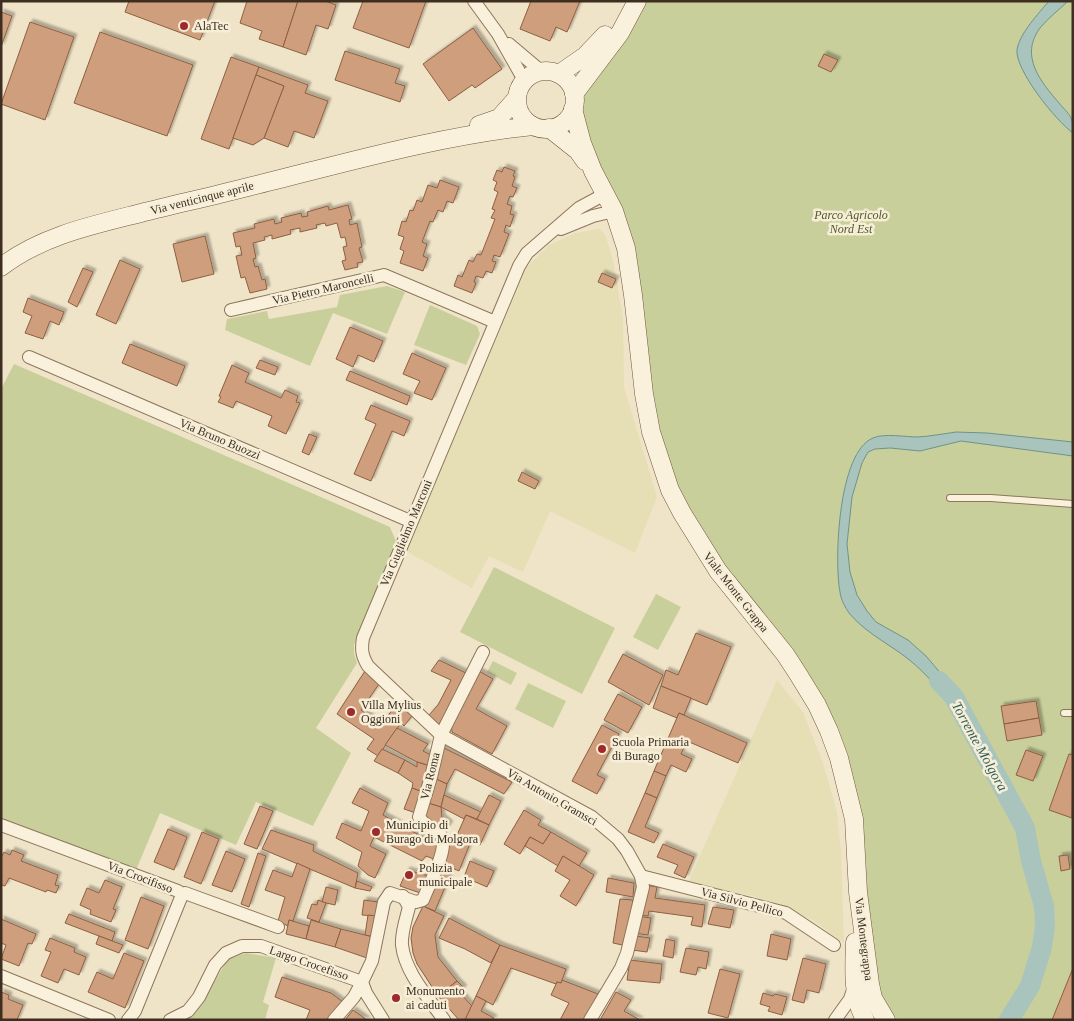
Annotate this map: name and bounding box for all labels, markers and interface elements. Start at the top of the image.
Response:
place label: AlaTec [194,19,228,33]
marker: AlaTec [178,20,190,32]
street label: Via venticinque aprile [149,178,255,218]
park label: Parco Agricolo Nord Est [813,208,888,236]
street label: Via Pietro Maroncelli [271,270,376,308]
street label: Via Bruno Buozzi [177,416,263,463]
street label: Via Guglielmo Marconi [377,477,435,588]
street label: Viale Monte Grappa [700,549,772,635]
place label: Villa Mylius Oggioni [361,698,422,726]
water label: Torrente Molgora [949,699,1010,793]
marker: Villa Mylius Oggioni [345,706,357,718]
place label: Scuola Primaria di Burago [612,735,690,763]
marker: Scuola Primaria di Burago [596,743,608,755]
street label: Via Roma [417,750,443,801]
street label: Via Antonio Gramsci [504,765,600,829]
place label: Municipio di Burago di Molgora [386,818,479,846]
marker: Municipio di Burago di Molgora [370,826,382,838]
street label: Via Crocifisso [105,858,175,896]
place label: Polizia municipale [419,861,472,889]
marker: Polizia municipale [403,869,415,881]
street label: Via Silvio Pellico [699,884,785,920]
street label: Via Montegrappa [852,897,876,982]
street label: Largo Crocefisso [268,943,350,983]
place label: Monumento ai caduti [406,984,465,1012]
marker: Monumento ai caduti [390,992,402,1004]

